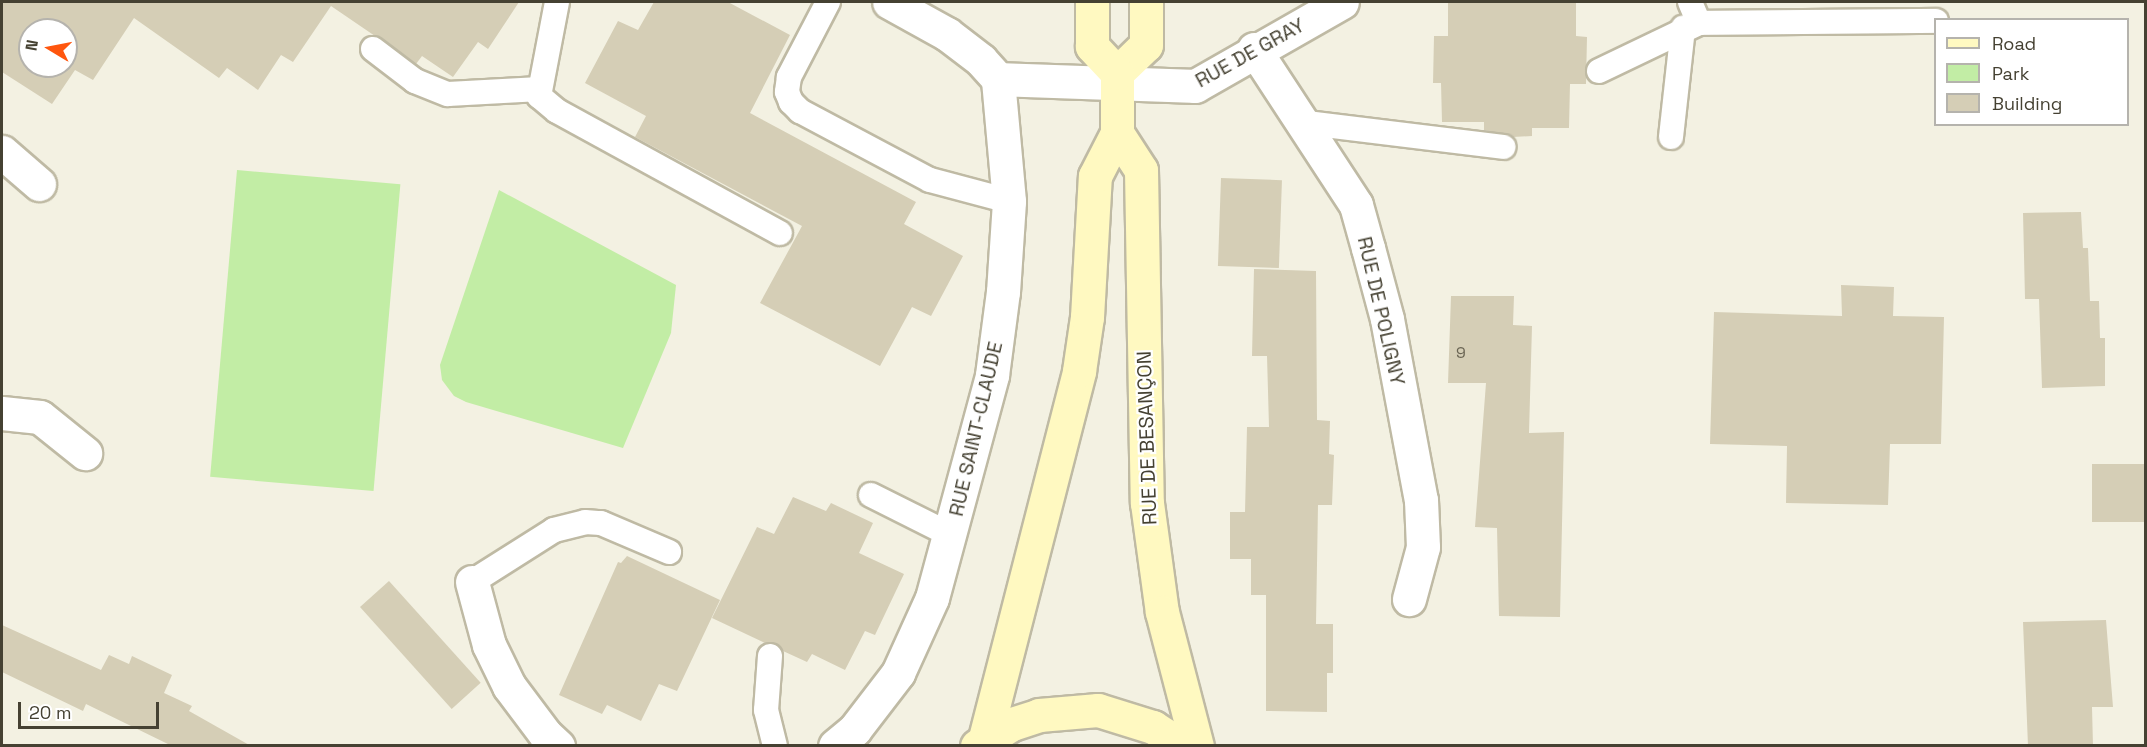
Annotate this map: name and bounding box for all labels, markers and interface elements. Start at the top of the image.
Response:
street label: RUE DE GRAY [1191,13,1309,93]
north arrow [18,18,78,78]
legend [1934,18,2129,126]
text: Road [1992,32,2036,55]
text: N [20,38,43,52]
text: Park [1992,62,2029,85]
text: Building [1992,92,2062,115]
street label: RUE DE POLIGNY [1352,234,1410,388]
street label: RUE SAINT-CLAUDE [944,339,1008,519]
house number: 9 [1456,343,1466,363]
street label: RUE DE BESANÇON [1132,351,1162,525]
scale bar [21,690,162,728]
text: 20 m [29,701,72,724]

